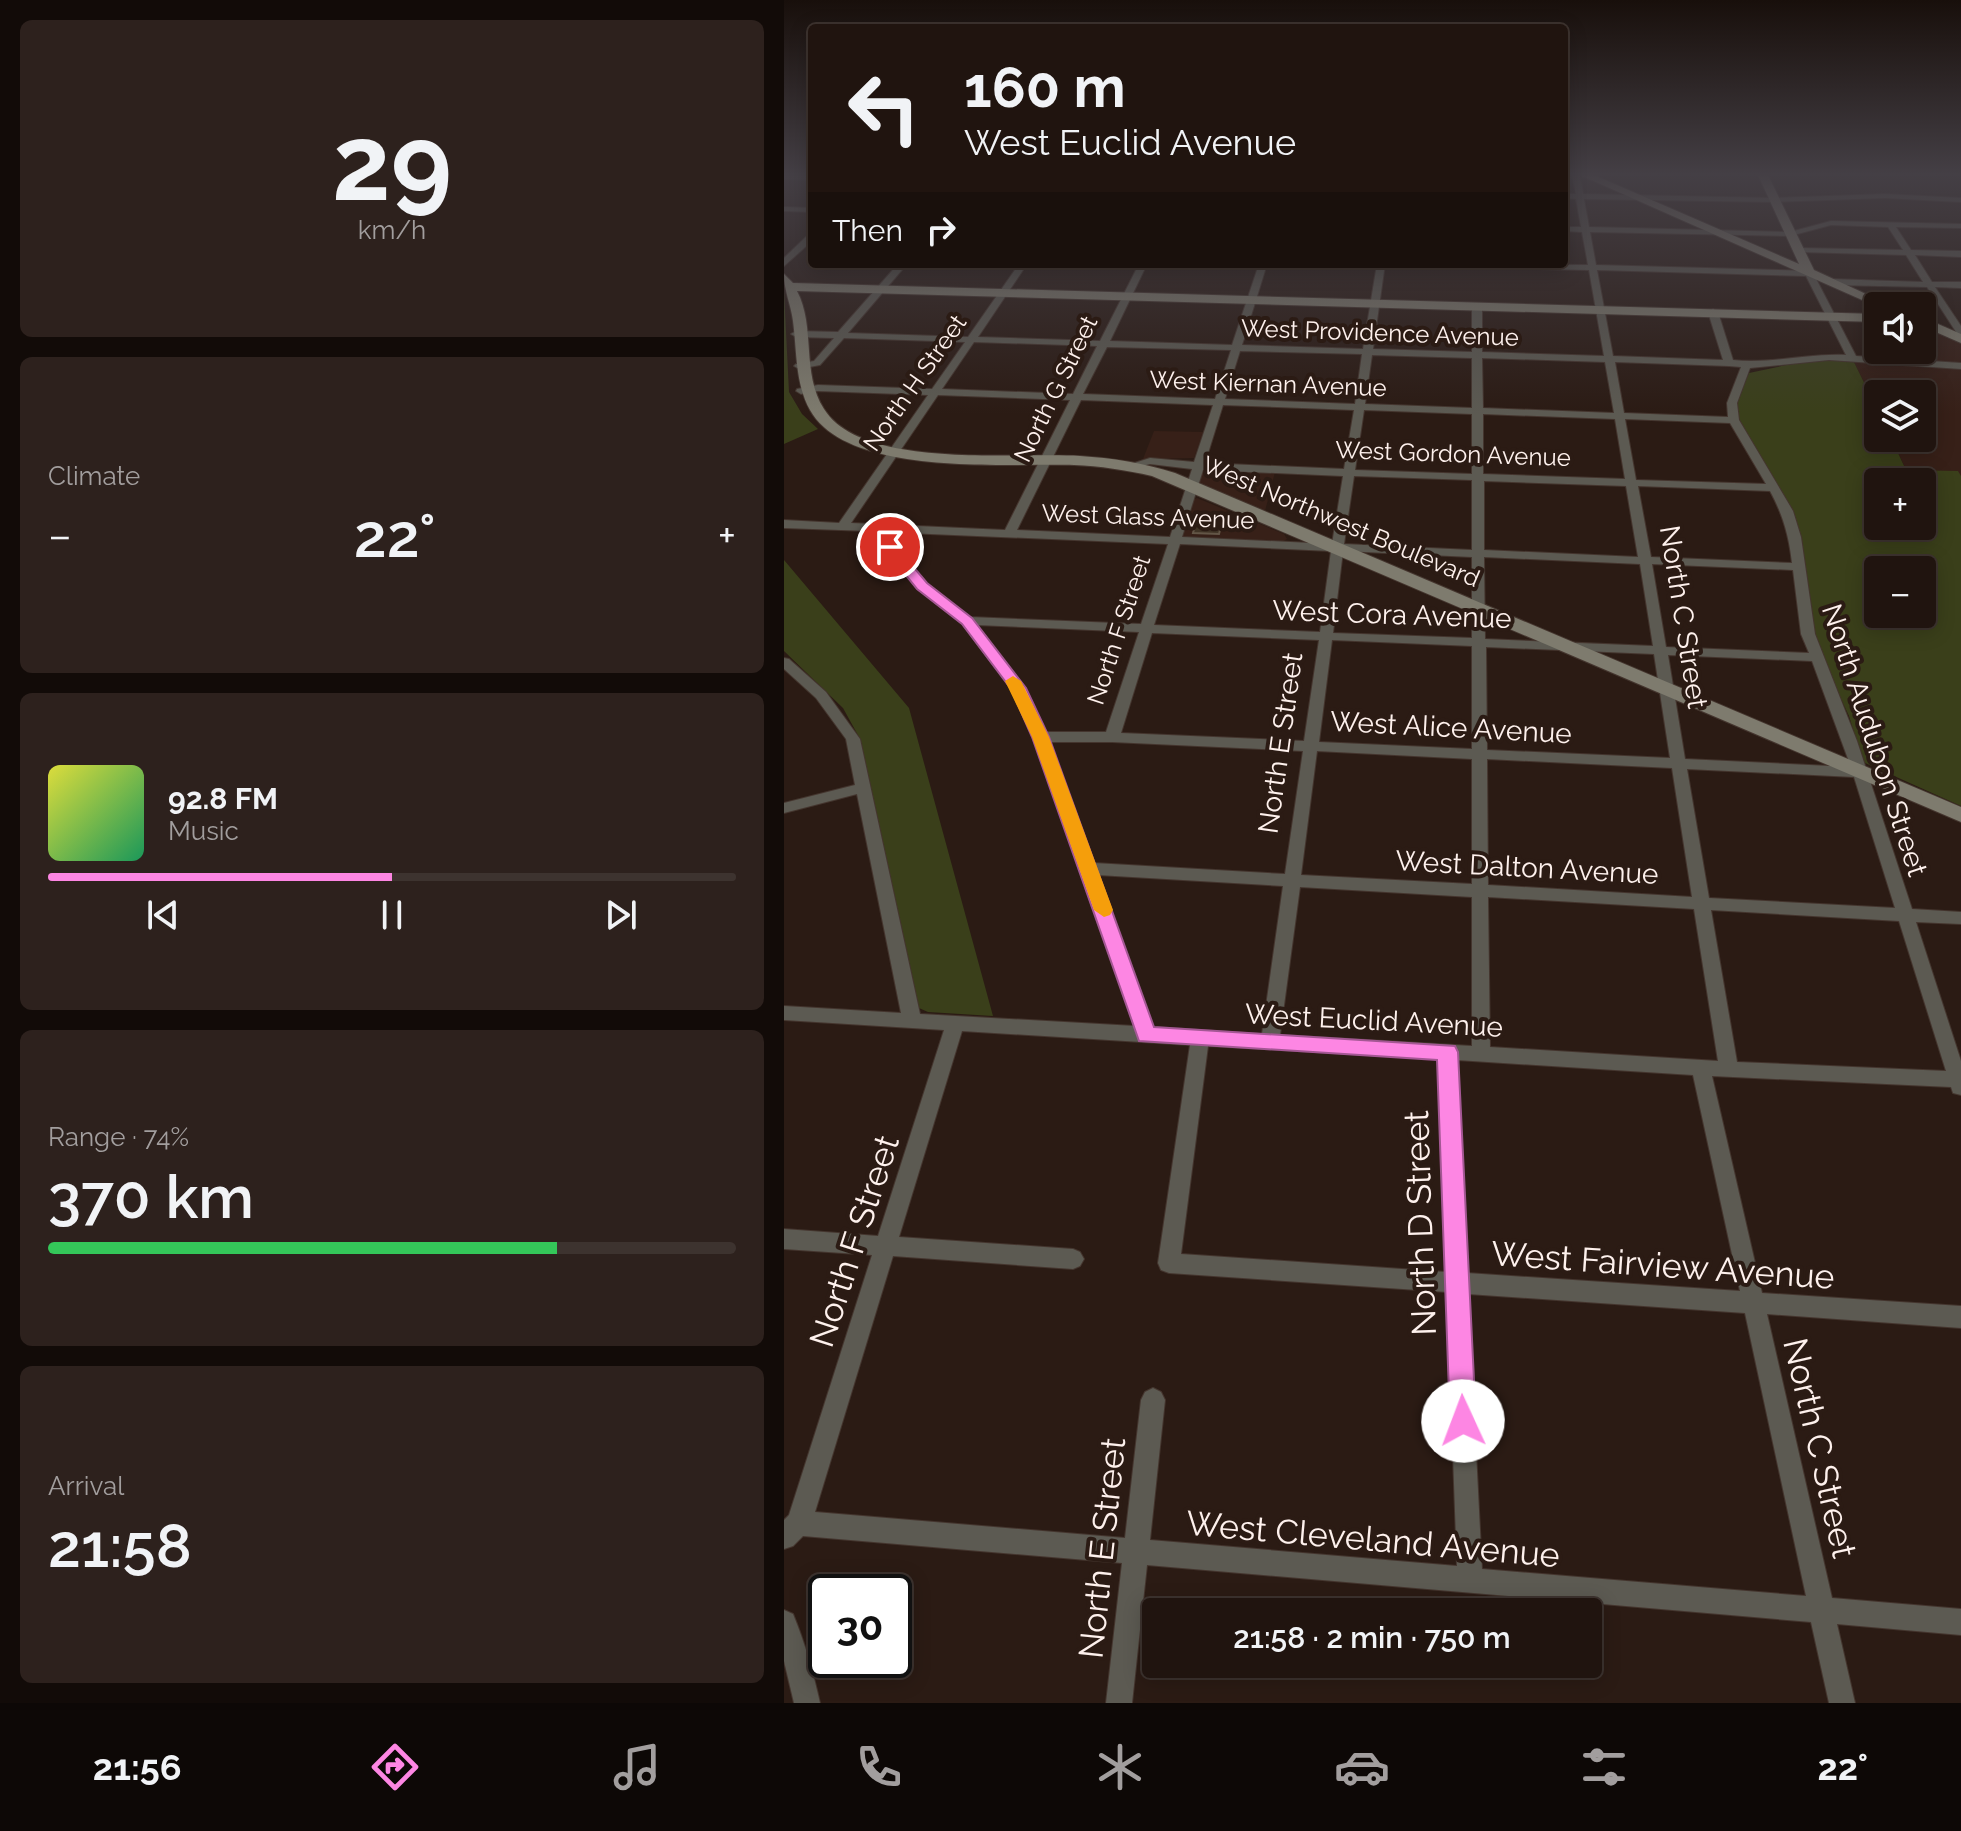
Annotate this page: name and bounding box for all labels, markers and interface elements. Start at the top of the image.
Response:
text: 160 m [964,54,1126,120]
icon: left [832,56,936,160]
text: 29 [332,102,452,224]
text: West Euclid Avenue [964,121,1296,163]
icon: right [919,208,963,252]
text: Then [832,213,903,248]
text: km/h [358,215,426,245]
map controls [1864,292,1936,628]
button: sound [1864,292,1936,364]
street label: North H Street [857,309,972,456]
street label: North G Street [1008,311,1103,467]
street label: West Providence Avenue [1241,313,1519,352]
street label: West Kiernan Avenue [1149,365,1387,402]
button: layers [1864,380,1936,452]
street label: West Gordon Avenue [1335,435,1571,472]
street label: West Northwest Boulevard [1198,450,1484,593]
text: Climate [48,461,140,491]
button: + [1864,468,1936,540]
street label: West Glass Avenue [1041,498,1255,535]
text: 22° [354,501,436,571]
text: − [48,510,72,561]
text: + [718,510,736,561]
pin [856,513,924,581]
street label: North C Street [1653,523,1714,711]
icon: arrive [868,525,912,569]
street label: North F Street [1081,551,1156,708]
button: − [1864,556,1936,628]
street label: West Cora Avenue [1272,594,1512,635]
street label: North Audubon Street [1815,600,1934,881]
street label: North E Street [1251,650,1310,836]
street label: West Alice Avenue [1329,705,1573,750]
text: 92.8 FM [168,781,278,816]
text: Music [168,816,239,846]
street label: West Dalton Avenue [1395,844,1659,891]
icon: previous [141,893,185,937]
icon: pause [370,893,414,937]
icon: next [599,893,643,937]
street label: West Euclid Avenue [1244,997,1504,1044]
street label: North D Street [1396,1109,1444,1336]
text: Range · 74% [48,1122,189,1152]
street label: North F Street [801,1130,907,1352]
text: 370 km [48,1162,254,1232]
street label: West Fairview Avenue [1490,1233,1836,1297]
street label: North C Street [1775,1334,1865,1562]
position arrow [1421,1379,1505,1463]
street label: North E Street [1071,1435,1134,1660]
text: Arrival [48,1471,124,1501]
street label: West Cleveland Avenue [1185,1503,1561,1575]
text: 21:58 [48,1511,192,1581]
speed limit sign: 30 [808,1574,912,1678]
text: 21:58 · 2 min · 750 m [1233,1620,1511,1655]
icon: directions [367,1739,423,1795]
icon: music [609,1739,665,1795]
icon: phone [851,1739,907,1795]
icon: climate [1092,1739,1148,1795]
icon: car [1334,1739,1390,1795]
icon: filters [1576,1739,1632,1795]
text: 21:56 [93,1746,182,1788]
text: 22° [1817,1746,1868,1788]

